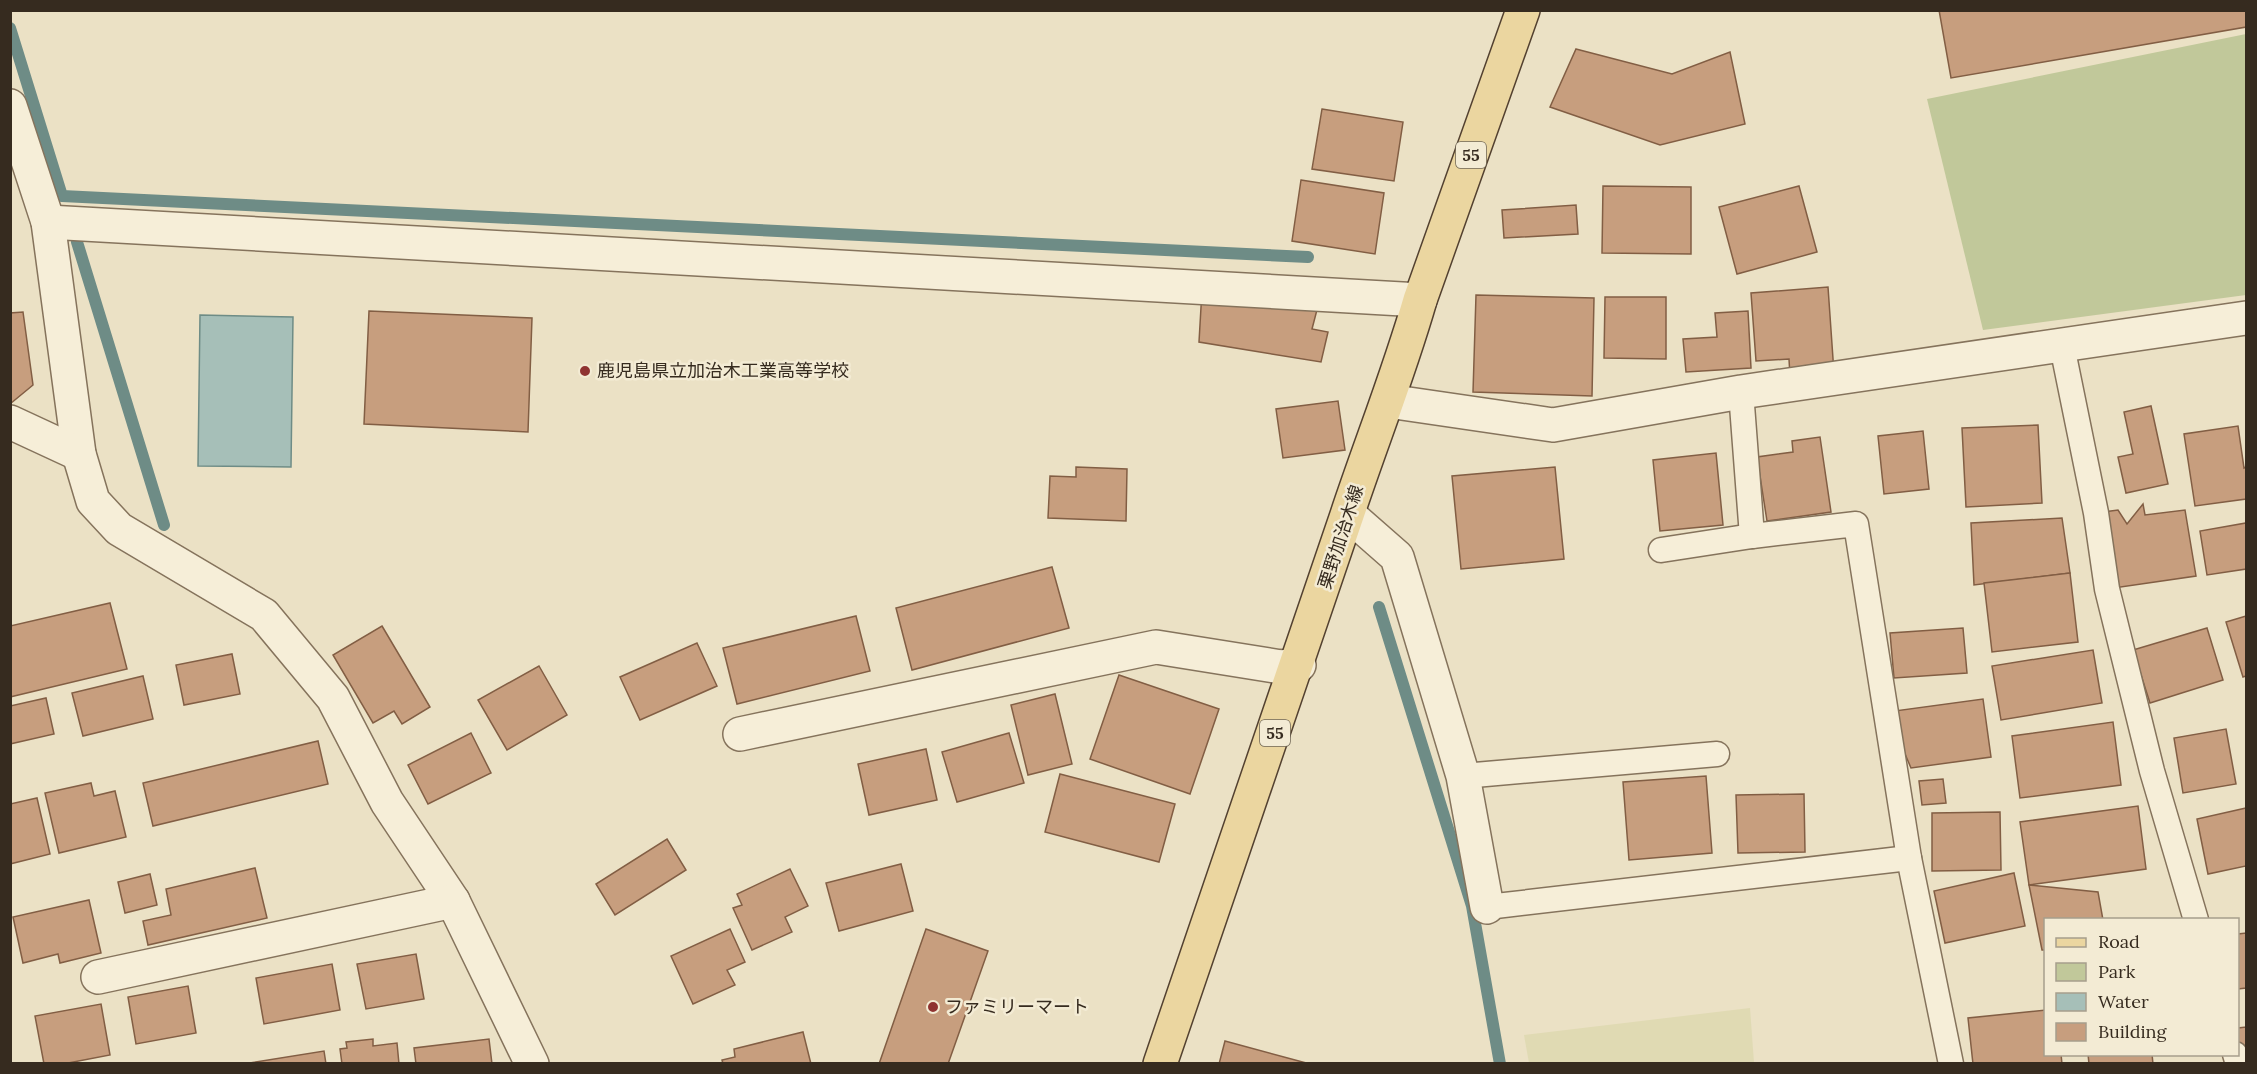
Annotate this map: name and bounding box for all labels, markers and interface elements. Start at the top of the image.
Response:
road number: 55 [1456,142,1486,168]
place label: 鹿児島県立加治木工業高等学校 [597,359,849,382]
marker: 鹿児島県立加治木工業高等学校 [578,364,592,378]
street label: 栗野加治木線 [1313,482,1368,592]
road number: 55 [1260,720,1290,746]
legend [2044,918,2239,1056]
text: Road [2098,930,2140,953]
text: Park [2098,960,2136,983]
text: Water [2098,990,2149,1013]
place label: ファミリーマート [945,995,1089,1018]
marker: ファミリーマート [926,1000,940,1014]
text: Building [2098,1020,2168,1043]

